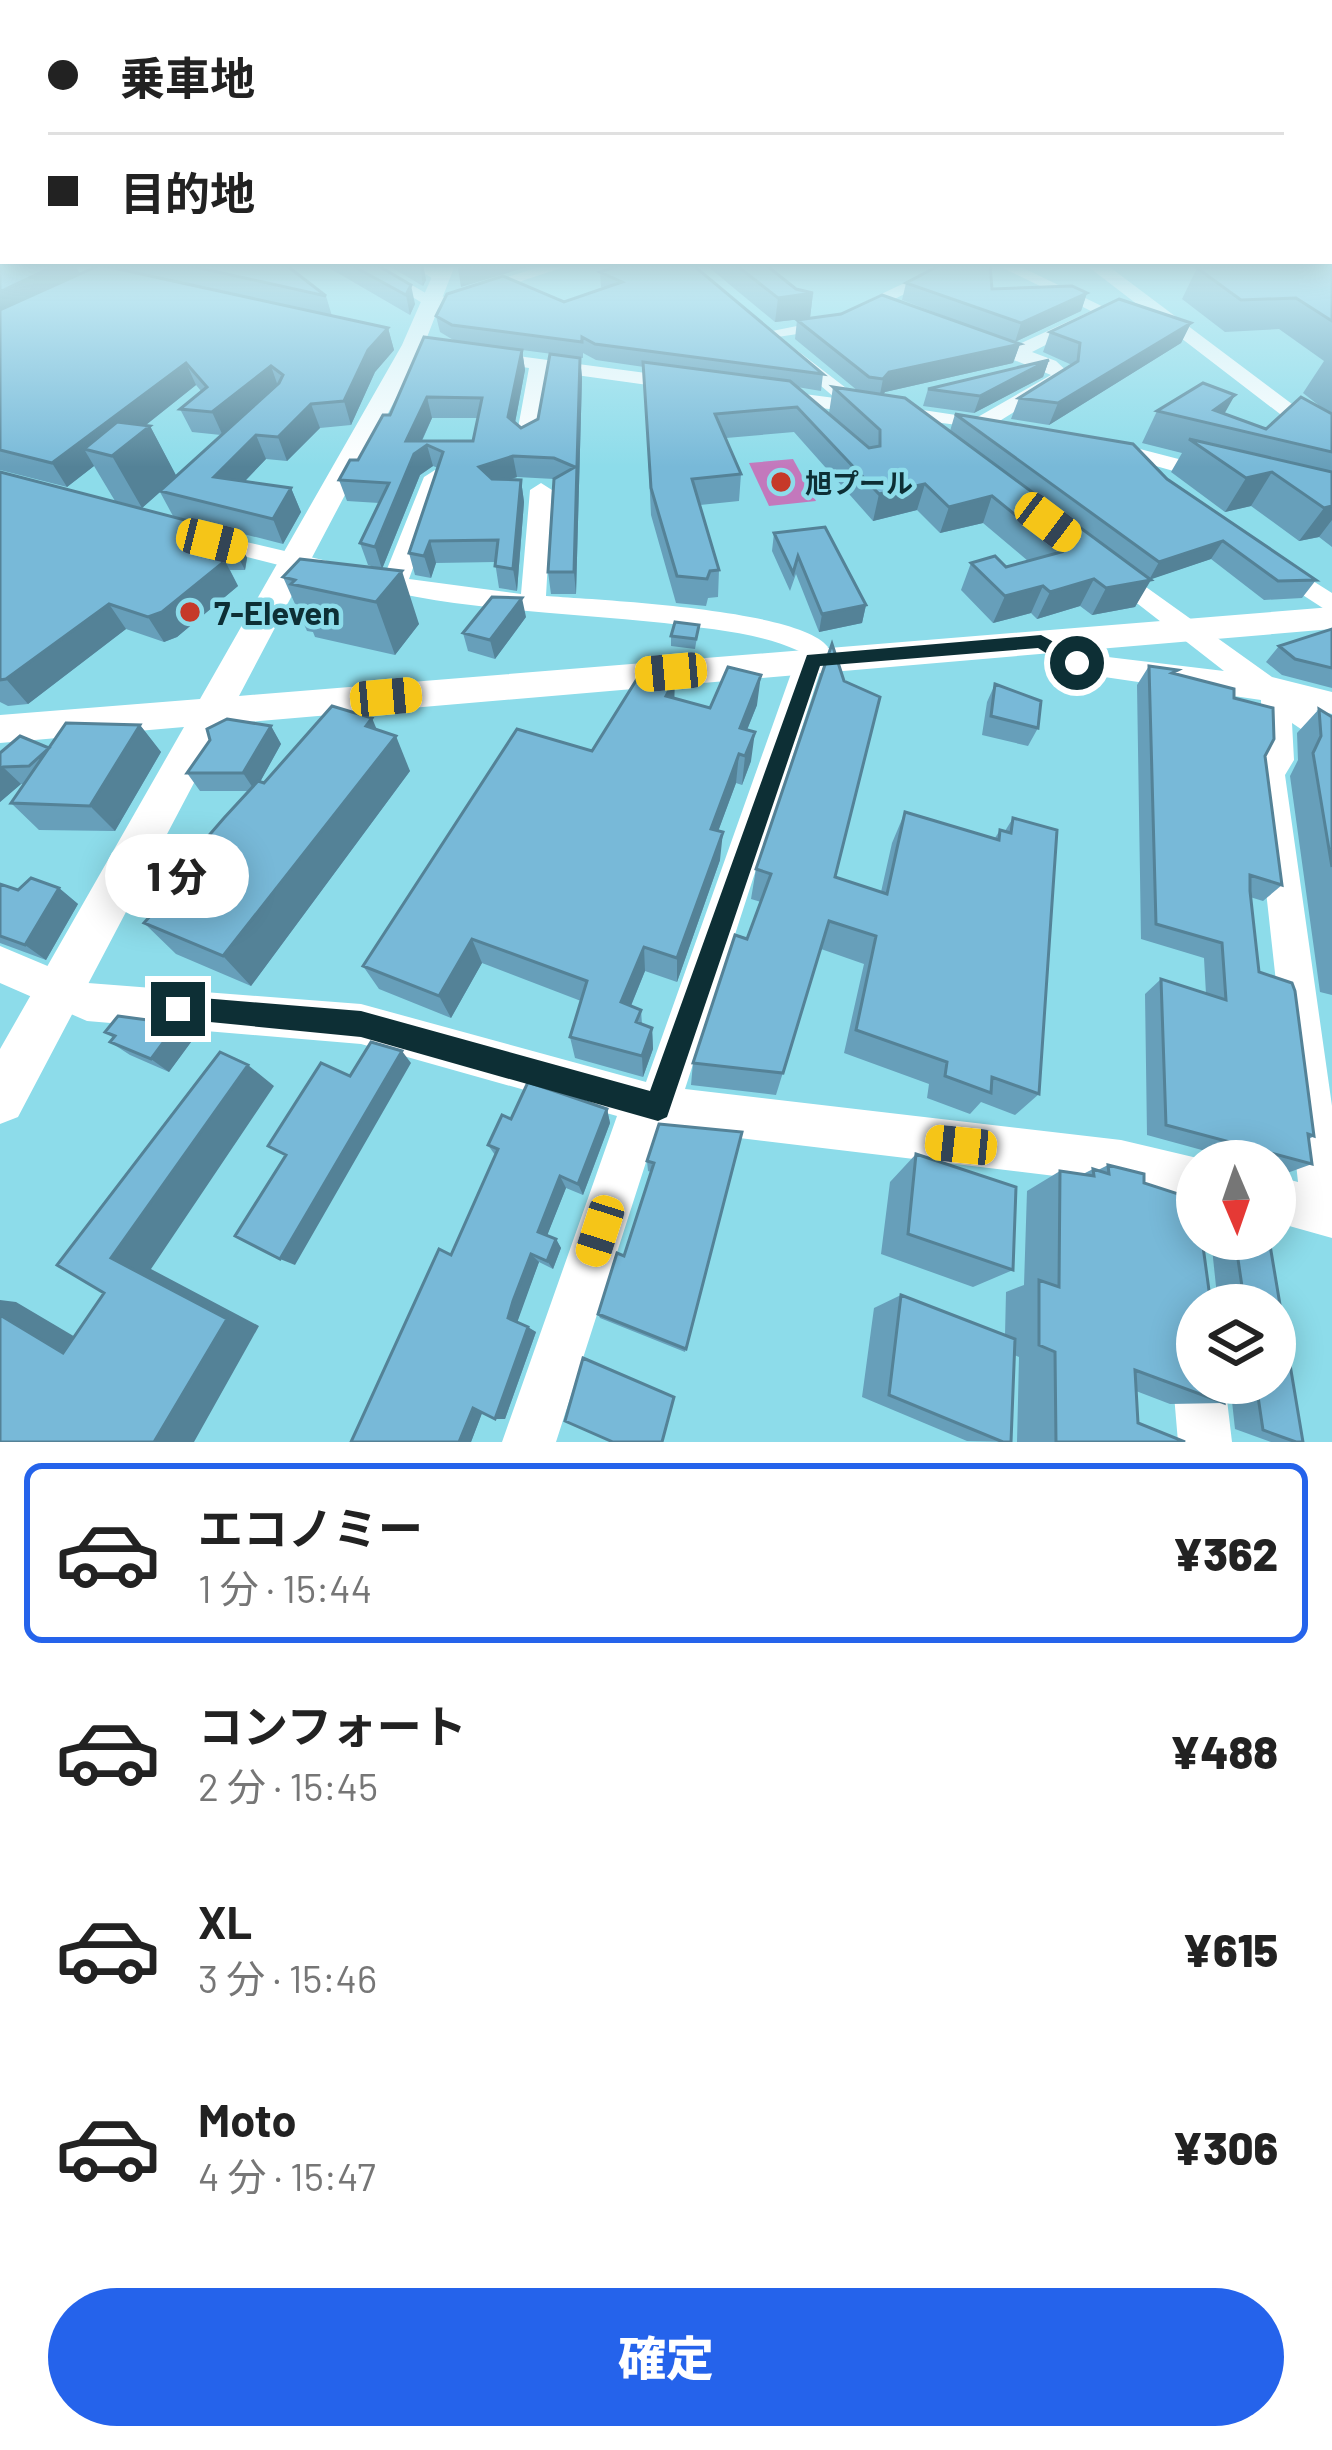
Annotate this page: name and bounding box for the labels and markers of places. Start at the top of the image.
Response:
place label: 旭プール [805,466,913,498]
marker: 旭プール [768,469,794,495]
place label: 7-Eleven [214,592,340,632]
marker: 7-Eleven [177,599,203,625]

